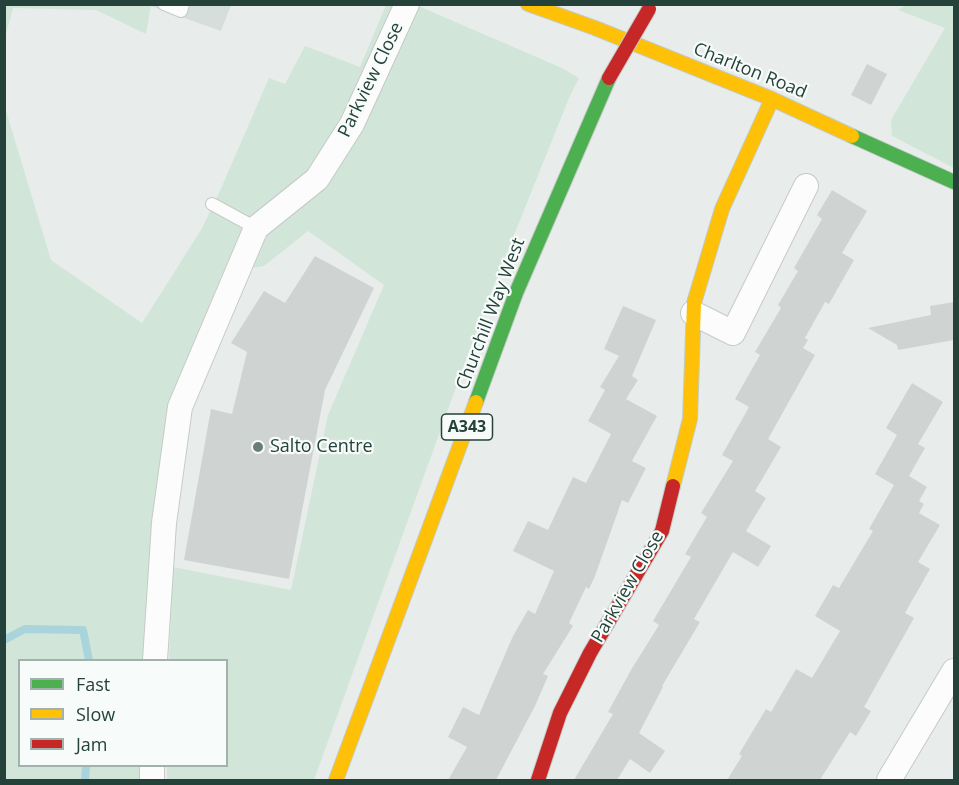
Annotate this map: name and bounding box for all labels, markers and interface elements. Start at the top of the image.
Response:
street label: Parkview Close [334,19,408,141]
street label: Charlton Road [690,38,810,104]
street label: Churchill Way West [452,235,530,393]
road number: A343 [442,414,492,440]
place label: Salto Centre [270,436,373,458]
marker: Salto Centre [251,440,265,454]
street label: Parkview Close [587,527,669,647]
legend [18,659,228,767]
text: Fast [76,672,110,696]
text: Slow [76,702,115,726]
text: Jam [76,732,108,756]

